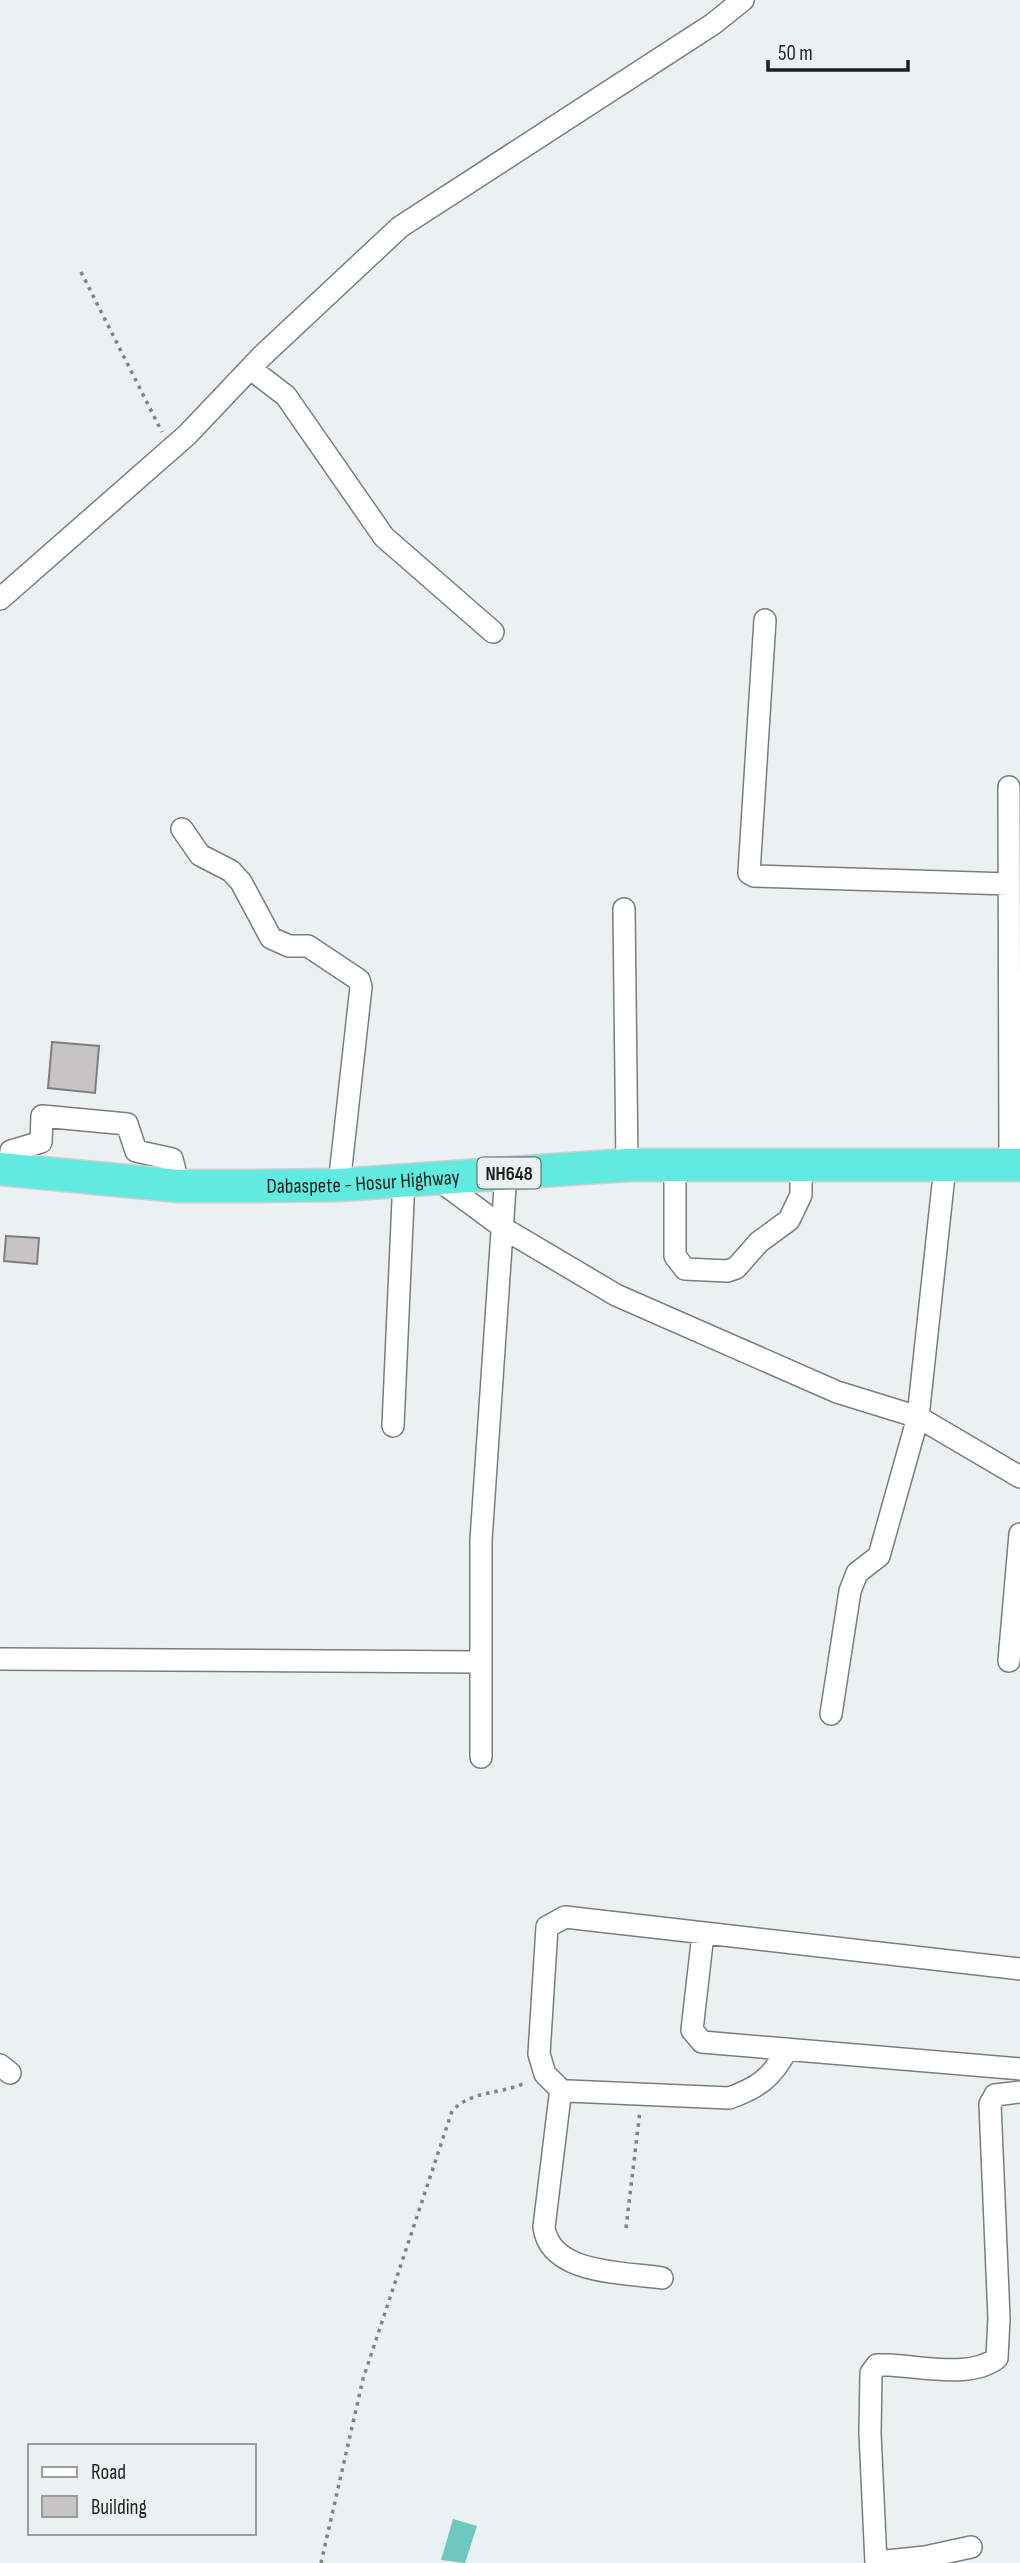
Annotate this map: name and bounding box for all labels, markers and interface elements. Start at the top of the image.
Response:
scale bar [768,28,908,72]
text: 50 m [778,41,813,66]
road number: NH648 [477,1158,540,1189]
street label: Dabaspete - Hosur Highway [266,1165,461,1199]
legend [28,2444,256,2535]
text: Road [91,2460,126,2485]
text: Building [91,2495,147,2520]

